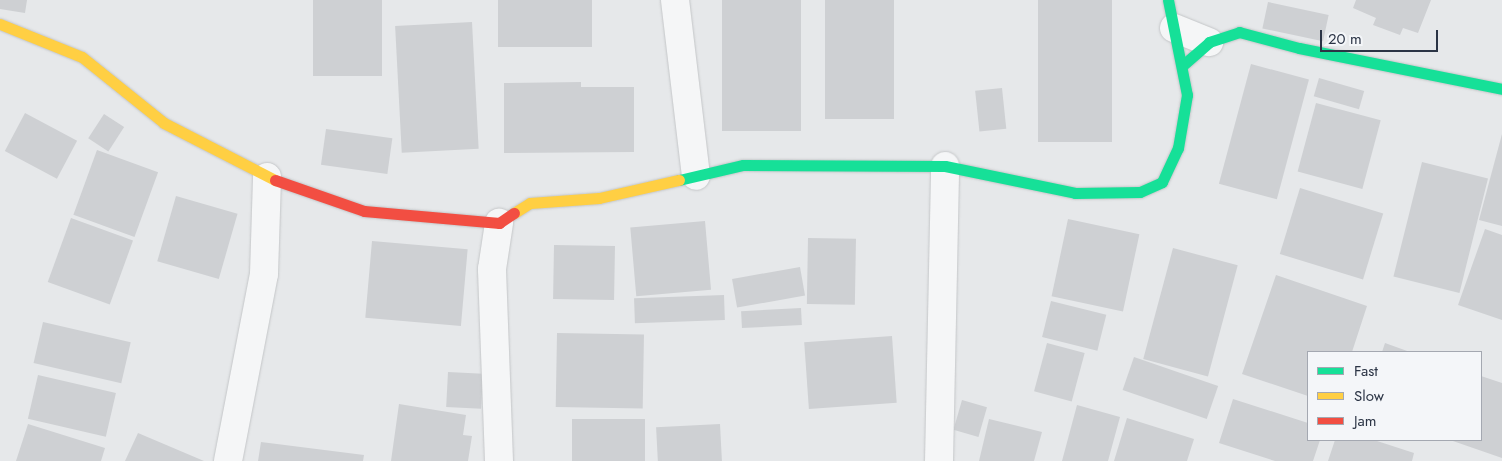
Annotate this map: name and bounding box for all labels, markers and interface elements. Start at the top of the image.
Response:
scale bar [1322,20,1440,52]
text: 20 m [1328,28,1362,50]
legend [1307,351,1482,441]
text: Fast [1354,360,1378,382]
text: Slow [1354,385,1384,407]
text: Jam [1354,410,1377,432]

